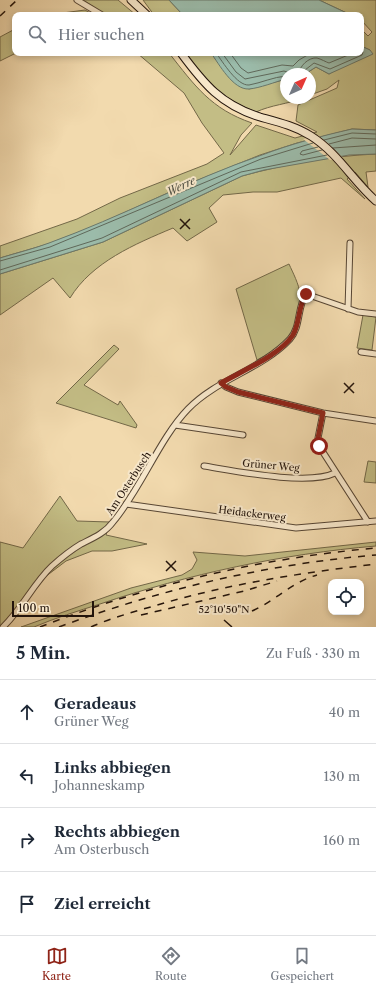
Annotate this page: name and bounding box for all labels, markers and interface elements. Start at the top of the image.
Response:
search box [12,12,364,56]
icon: search [26,23,48,45]
text: Hier suchen [58,25,145,44]
north arrow [280,68,316,104]
water label: Werre [164,173,198,199]
route end [297,285,315,303]
route start [310,437,328,455]
street label: Am Osterbusch [102,448,154,518]
street label: Grüner Weg [242,457,301,475]
street label: Heidackerweg [218,503,287,524]
map controls [328,579,364,615]
button: locate [328,579,364,615]
scale bar [12,599,94,618]
text: 100 m [18,601,50,615]
text: 52°10'50"N [199,603,249,616]
text: 5 Min. [16,643,70,663]
text: Zu Fuß · 330 m [266,645,360,661]
text: Geradeaus [54,694,136,713]
icon: ahead [16,701,38,723]
text: 40 m [329,704,360,720]
text: Grüner Weg [54,713,129,729]
text: Links abbiegen [54,758,171,777]
icon: left [16,765,38,787]
text: 130 m [324,768,360,784]
text: Johanneskamp [54,777,145,793]
text: Rechts abbiegen [54,822,180,841]
icon: right [16,829,38,851]
text: 160 m [323,832,360,848]
text: Am Osterbusch [54,841,149,857]
icon: arrive [16,893,38,915]
text: Ziel erreicht [54,894,150,913]
tab: Karte [42,945,71,983]
tab: Route [155,945,187,983]
tab: Gespeichert [271,945,334,983]

